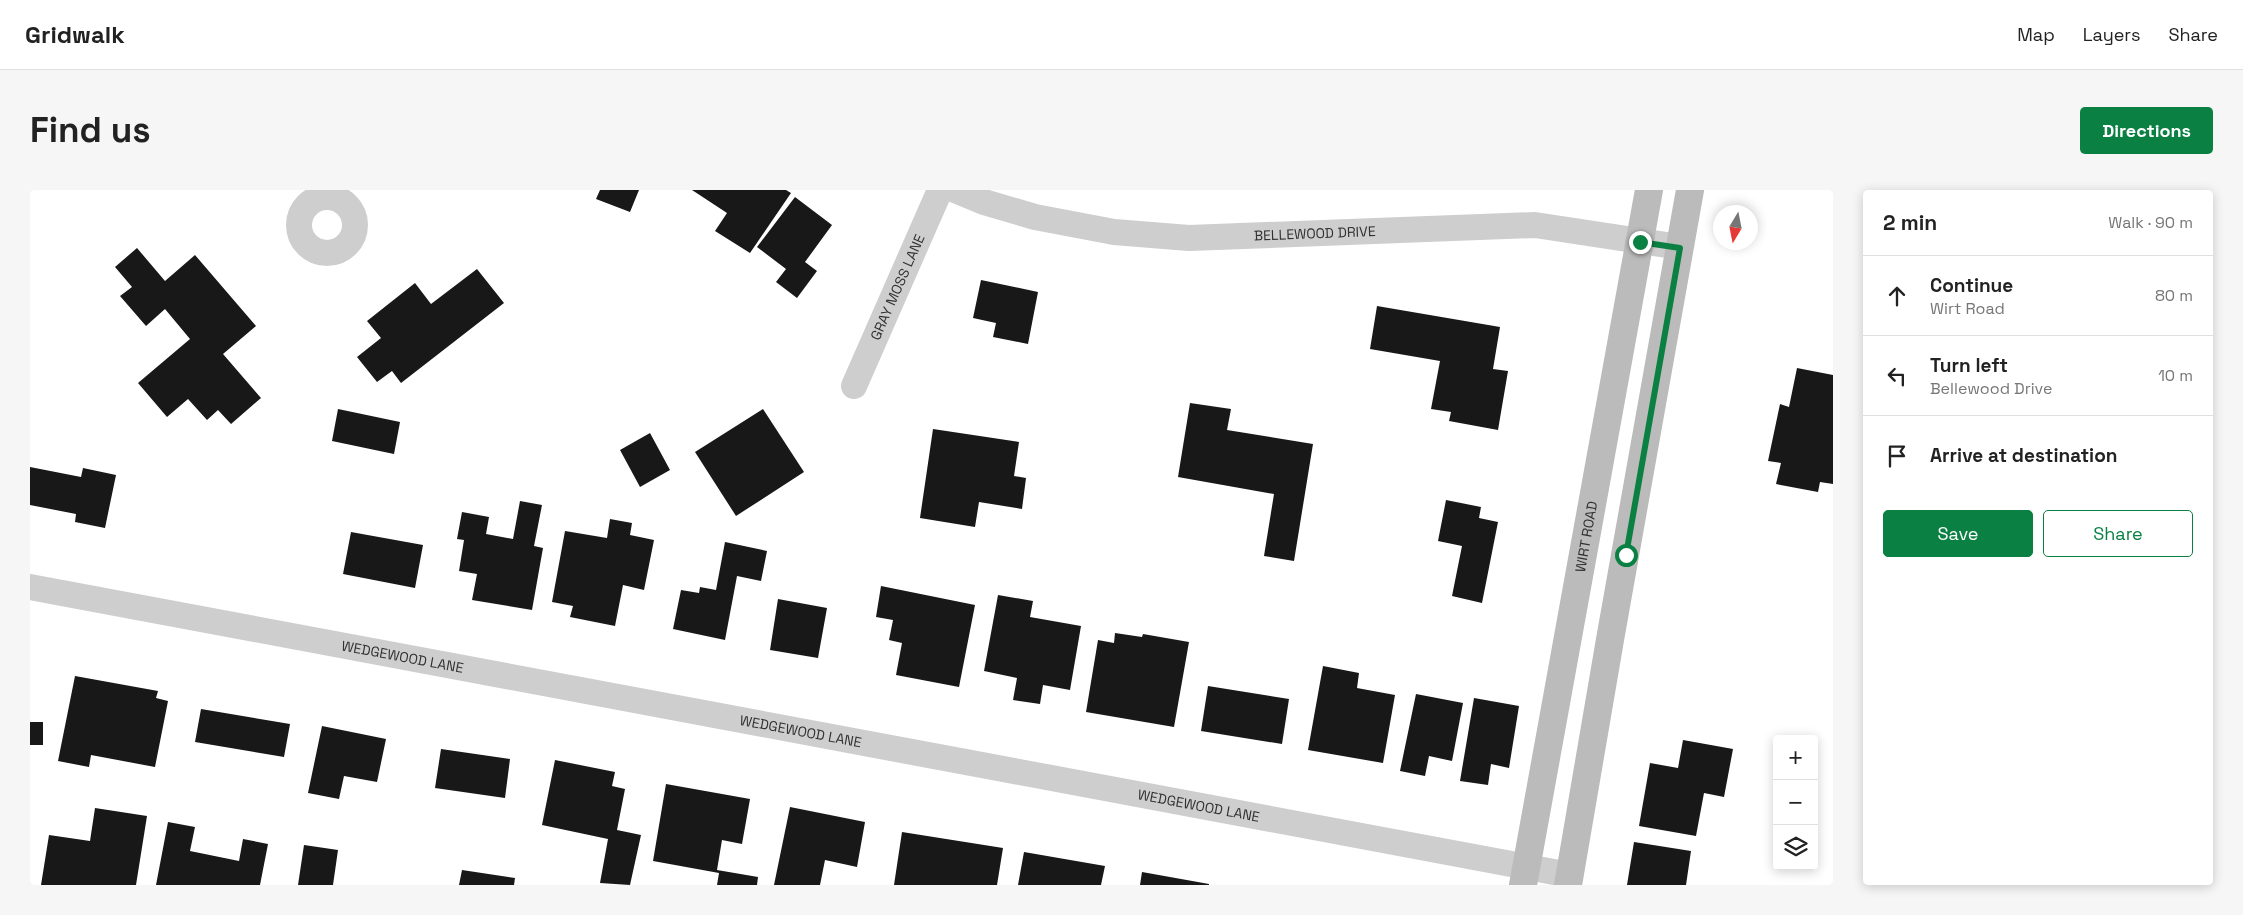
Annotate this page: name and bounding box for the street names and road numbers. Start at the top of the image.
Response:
street label: BELLEWOOD DRIVE [1253,222,1376,245]
street label: GRAY MOSS LANE [866,231,929,343]
street label: WIRT ROAD [1571,500,1601,574]
street label: WEDGEWOOD LANE [340,636,465,677]
street label: WEDGEWOOD LANE [738,711,863,751]
street label: WEDGEWOOD LANE [1136,785,1261,826]

